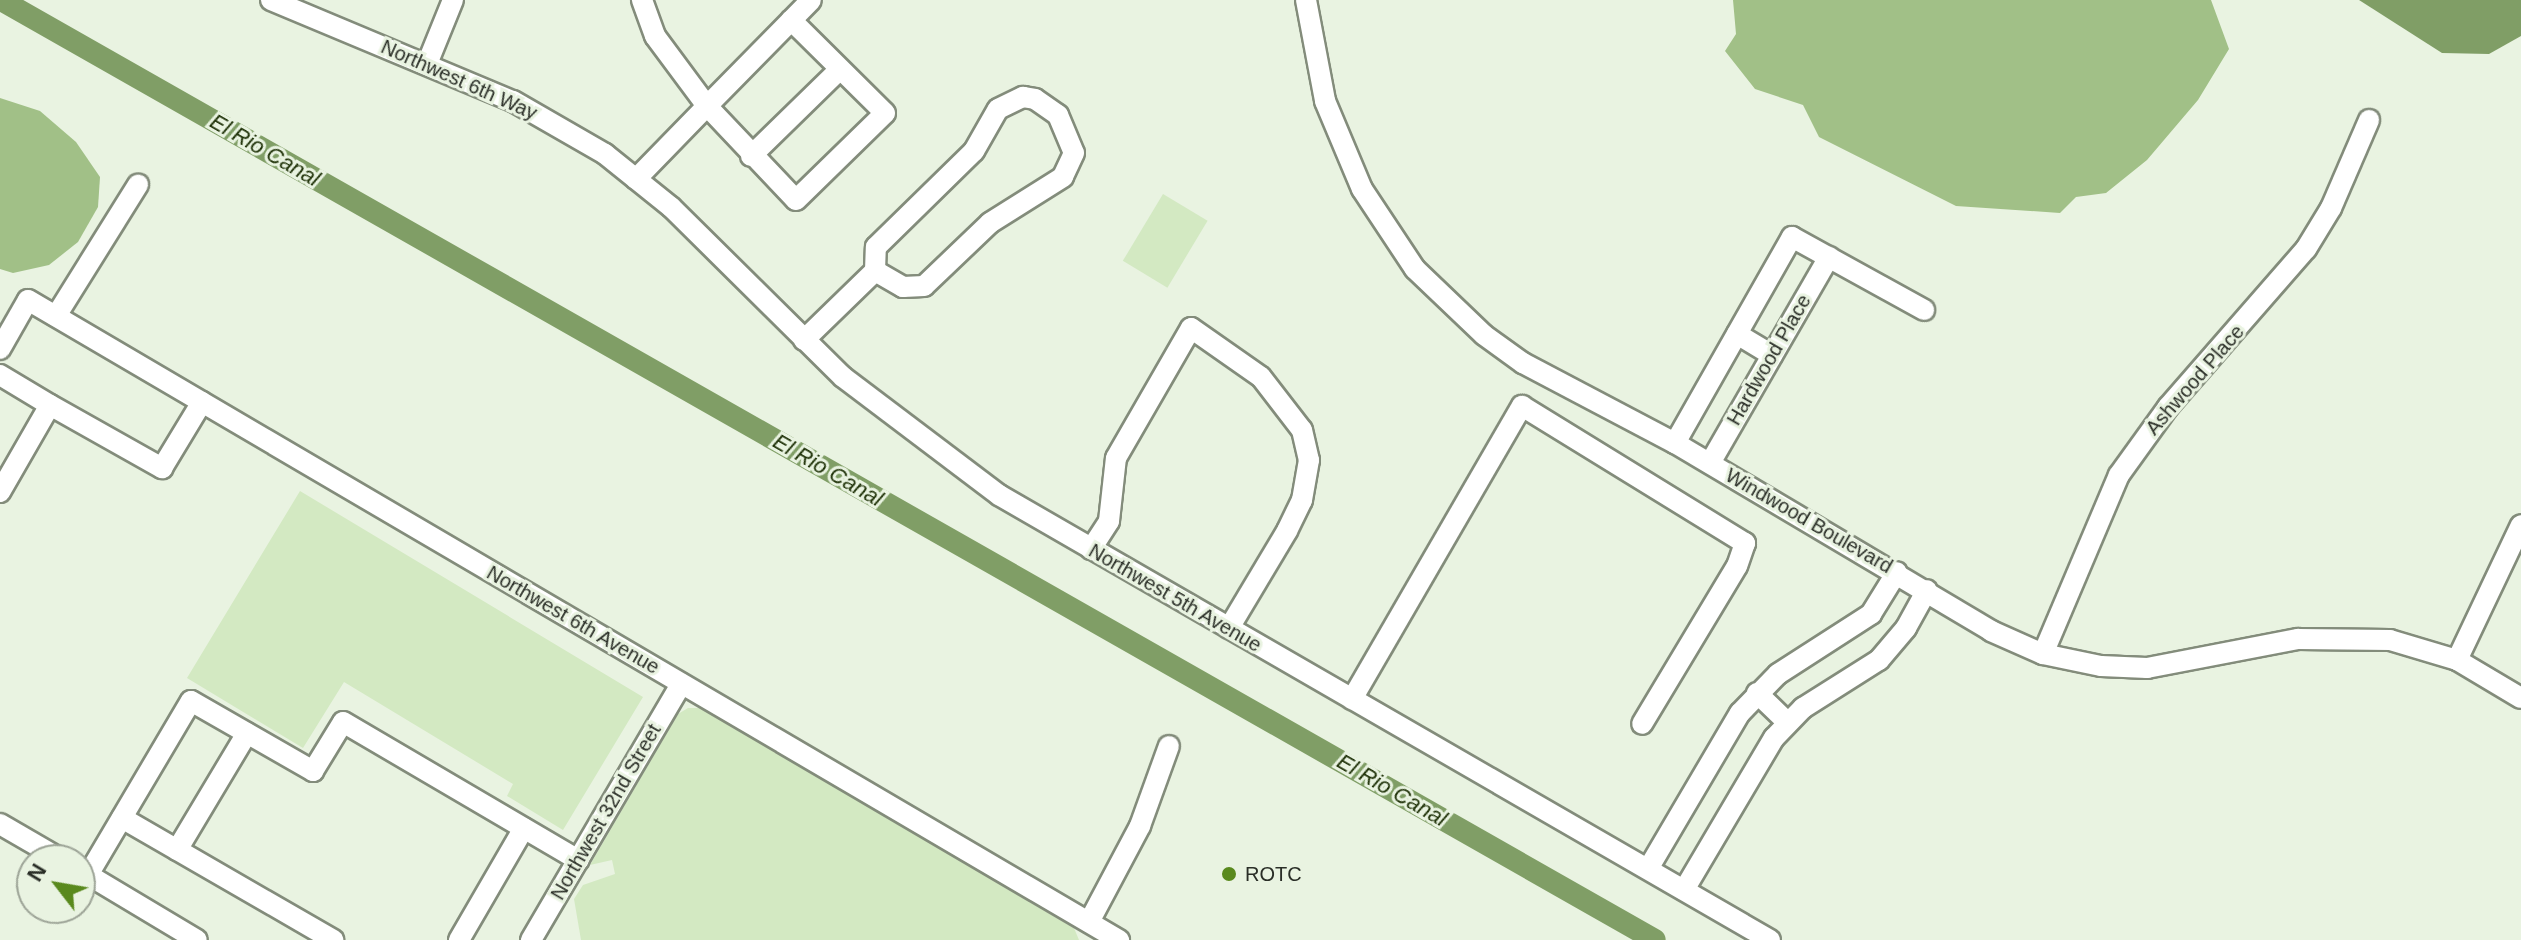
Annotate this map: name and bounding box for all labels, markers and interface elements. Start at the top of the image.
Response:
street label: Northwest 6th Way [377,35,541,125]
water label: El Rio Canal [205,108,325,192]
street label: Hardwood Place [1722,290,1816,430]
street label: Ashwood Place [2141,320,2249,440]
water label: El Rio Canal [768,428,888,512]
street label: Windwood Boulevard [1721,463,1897,579]
street label: Northwest 5th Avenue [1084,539,1266,657]
street label: Northwest 6th Avenue [482,561,664,679]
street label: Northwest 32nd Street [546,720,666,904]
water label: El Rio Canal [1332,748,1452,832]
north arrow [16,844,96,924]
text: N [22,859,52,886]
place label: ROTC [1245,862,1302,886]
marker: ROTC [1220,865,1238,883]

